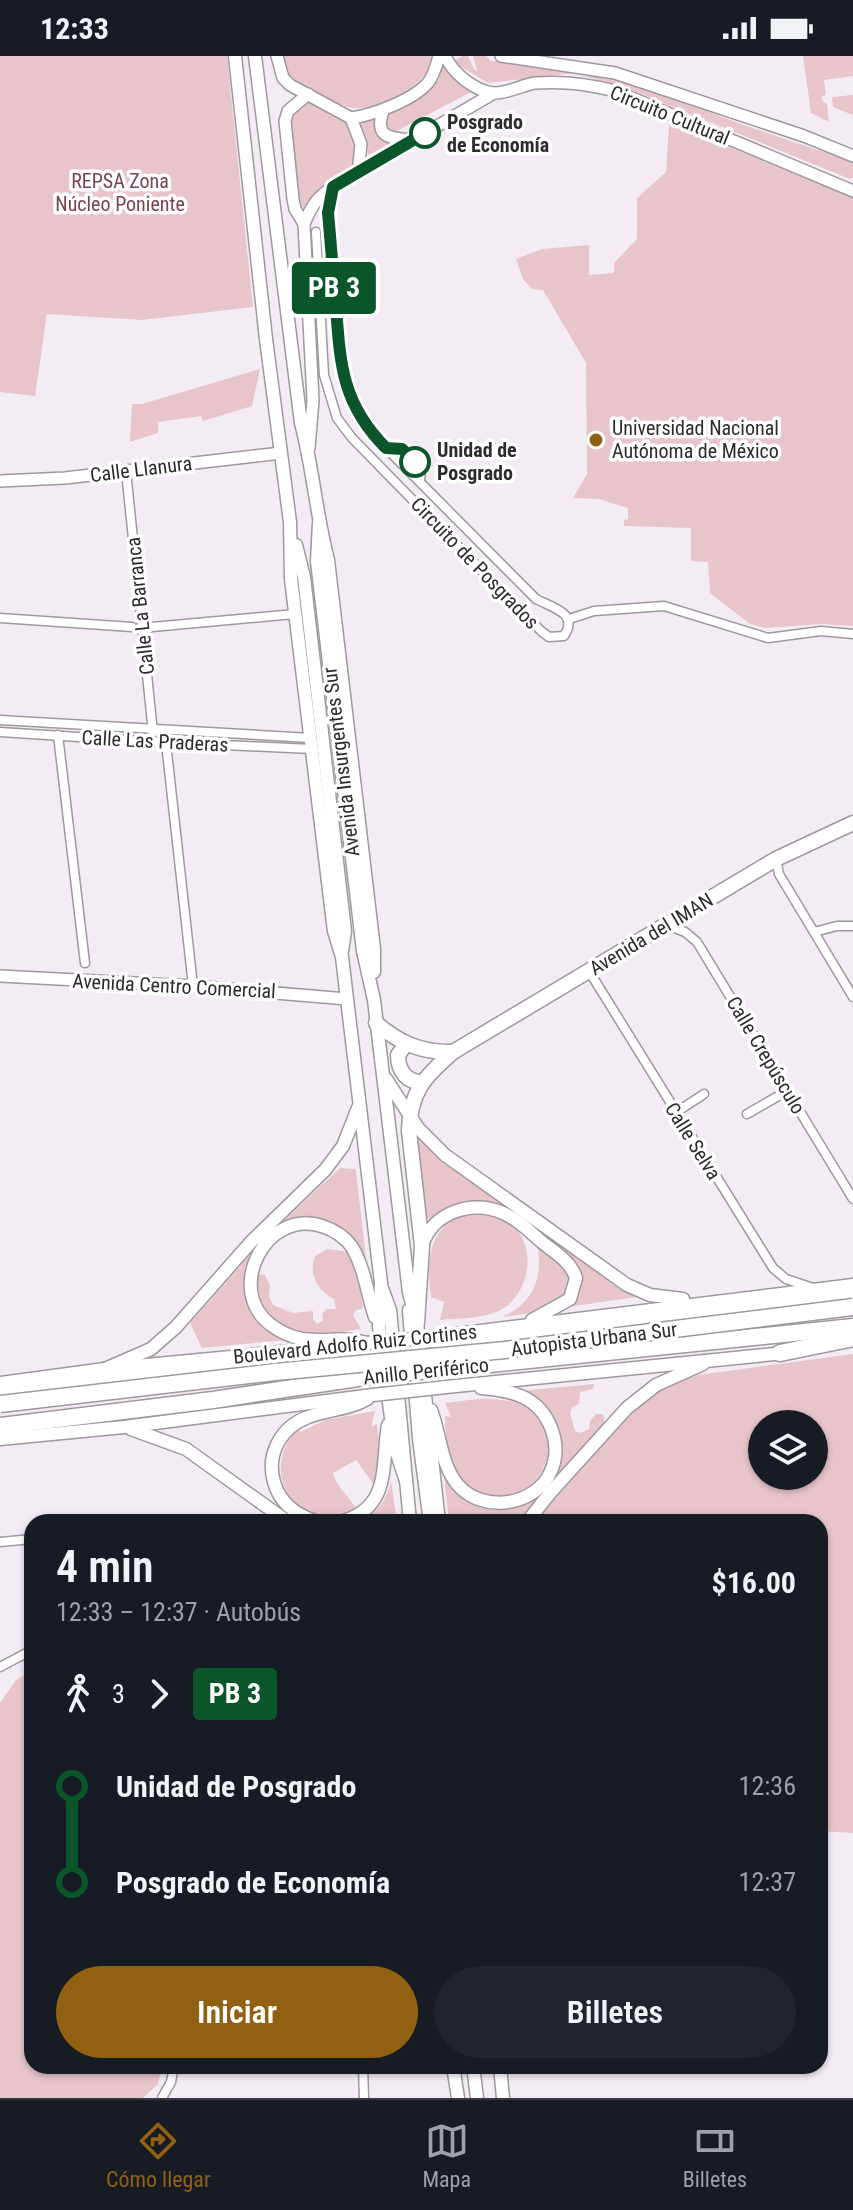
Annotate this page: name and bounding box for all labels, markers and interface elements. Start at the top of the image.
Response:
text: 12:33 [40,11,109,46]
street label: Circuito Cultural [607,80,733,150]
place label: Posgrado de Economía [447,110,549,157]
marker: Posgrado de Economía [410,118,440,148]
park label: REPSA Zona Núcleo Poniente [55,169,185,216]
line badge: PB 3 [278,262,390,314]
text: PB 3 [308,271,360,304]
place label: Universidad Nacional Autónoma de México [612,416,779,463]
marker: Universidad Nacional Autónoma de México [587,431,605,449]
place label: Unidad de Posgrado [437,438,517,485]
marker: Unidad de Posgrado [400,447,430,477]
street label: Calle Llanura [89,451,193,487]
street label: Circuito de Posgrados [406,492,544,634]
street label: Calle La Barranca [121,536,159,676]
street label: Avenida Insurgentes Sur [317,666,365,858]
street label: Calle Las Praderas [81,725,229,757]
street label: Avenida del IMAN [585,888,717,980]
street label: Avenida Centro Comercial [72,969,276,1003]
street label: Calle Crepúsculo [721,992,811,1118]
street label: Calle Selva [660,1098,726,1184]
street label: Autopista Urbana Sur [510,1317,678,1361]
street label: Boulevard Adolfo Ruiz Cortines [232,1319,478,1369]
street label: Anillo Periférico [362,1352,490,1390]
map controls [748,1410,828,1490]
button: layers [748,1410,828,1490]
text: 4 min [56,1541,153,1593]
text: $16.00 [711,1565,796,1600]
text: 12:33 – 12:37 · Autobús [56,1597,301,1627]
icon: walk [56,1672,100,1716]
icon: forward [137,1672,181,1716]
text: PB 3 [209,1677,261,1710]
text: 3 [112,1679,125,1709]
text: Unidad de Posgrado [116,1769,356,1804]
text: 12:36 [739,1771,796,1801]
text: Posgrado de Economía [116,1865,390,1900]
text: 12:37 [739,1867,796,1897]
button: Iniciar [56,1966,418,2058]
button: Billetes [434,1966,796,2058]
tab: Cómo llegar [106,2119,211,2192]
tab: Mapa [422,2119,471,2192]
tab: Billetes [683,2119,747,2192]

